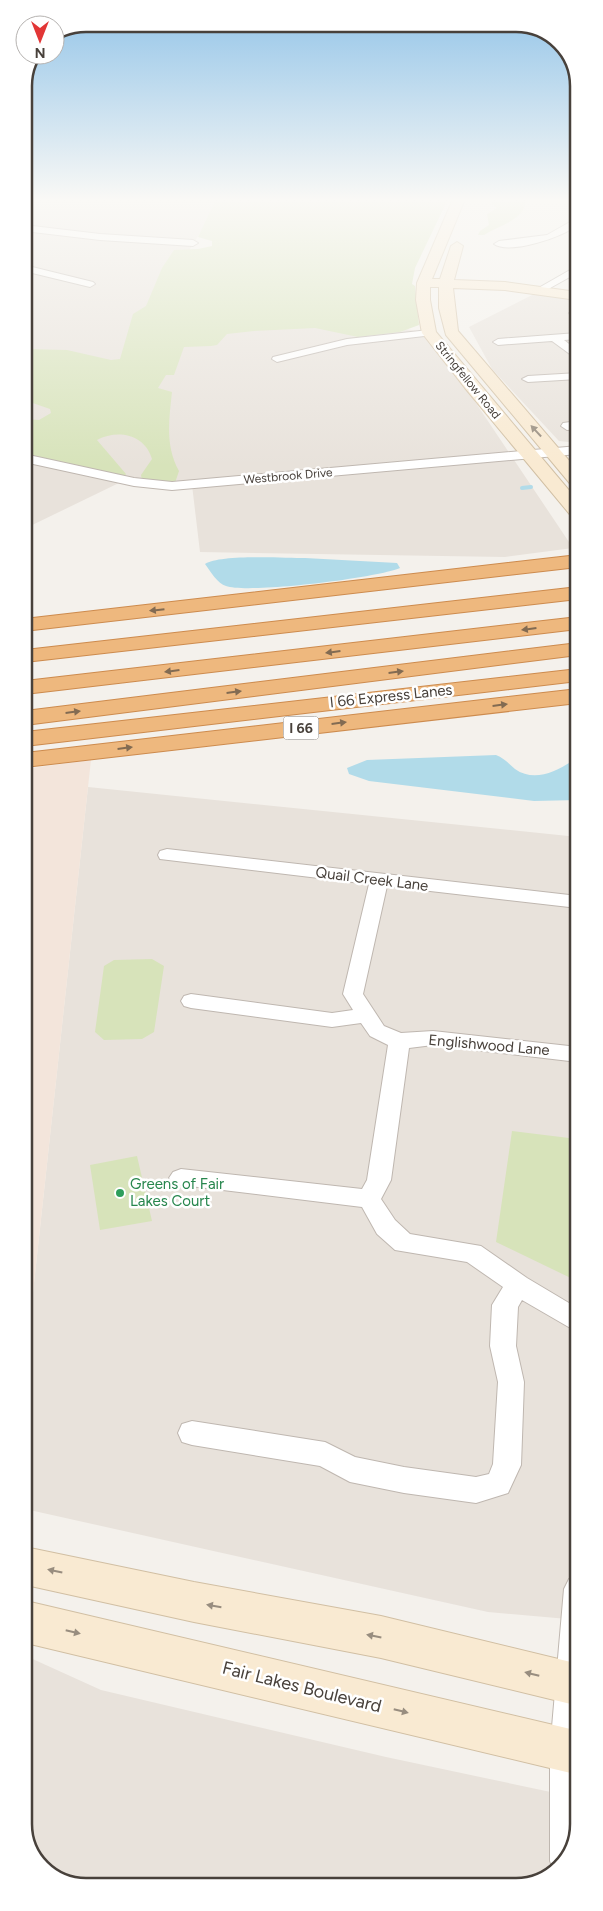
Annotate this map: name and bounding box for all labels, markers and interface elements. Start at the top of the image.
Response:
north arrow [15,15,65,65]
text: N [35,44,45,61]
street label: Stringfellow Road [433,338,503,422]
one-way arrow [530,425,542,437]
street label: Westbrook Drive [243,465,334,487]
one-way arrow [149,606,165,614]
one-way arrow [521,625,537,633]
one-way arrow [325,648,341,656]
one-way arrow [164,667,180,675]
one-way arrow [388,668,404,676]
street label: I 66 Express Lanes [329,681,453,711]
one-way arrow [227,688,243,696]
one-way arrow [492,701,508,709]
one-way arrow [65,708,81,716]
road number: I 66 [284,716,318,740]
one-way arrow [331,719,347,727]
one-way arrow [118,744,134,752]
street label: Quail Creek Lane [315,863,429,895]
street label: Englishwood Lane [428,1031,550,1059]
place label: Greens of Fair Lakes Court [130,1175,224,1210]
marker: Greens of Fair Lakes Court [114,1187,126,1199]
one-way arrow [48,1567,63,1575]
one-way arrow [205,1602,221,1610]
one-way arrow [66,1629,82,1637]
one-way arrow [365,1631,381,1639]
street label: Fair Lakes Boulevard [220,1657,384,1717]
one-way arrow [524,1670,539,1678]
one-way arrow [394,1707,409,1715]

